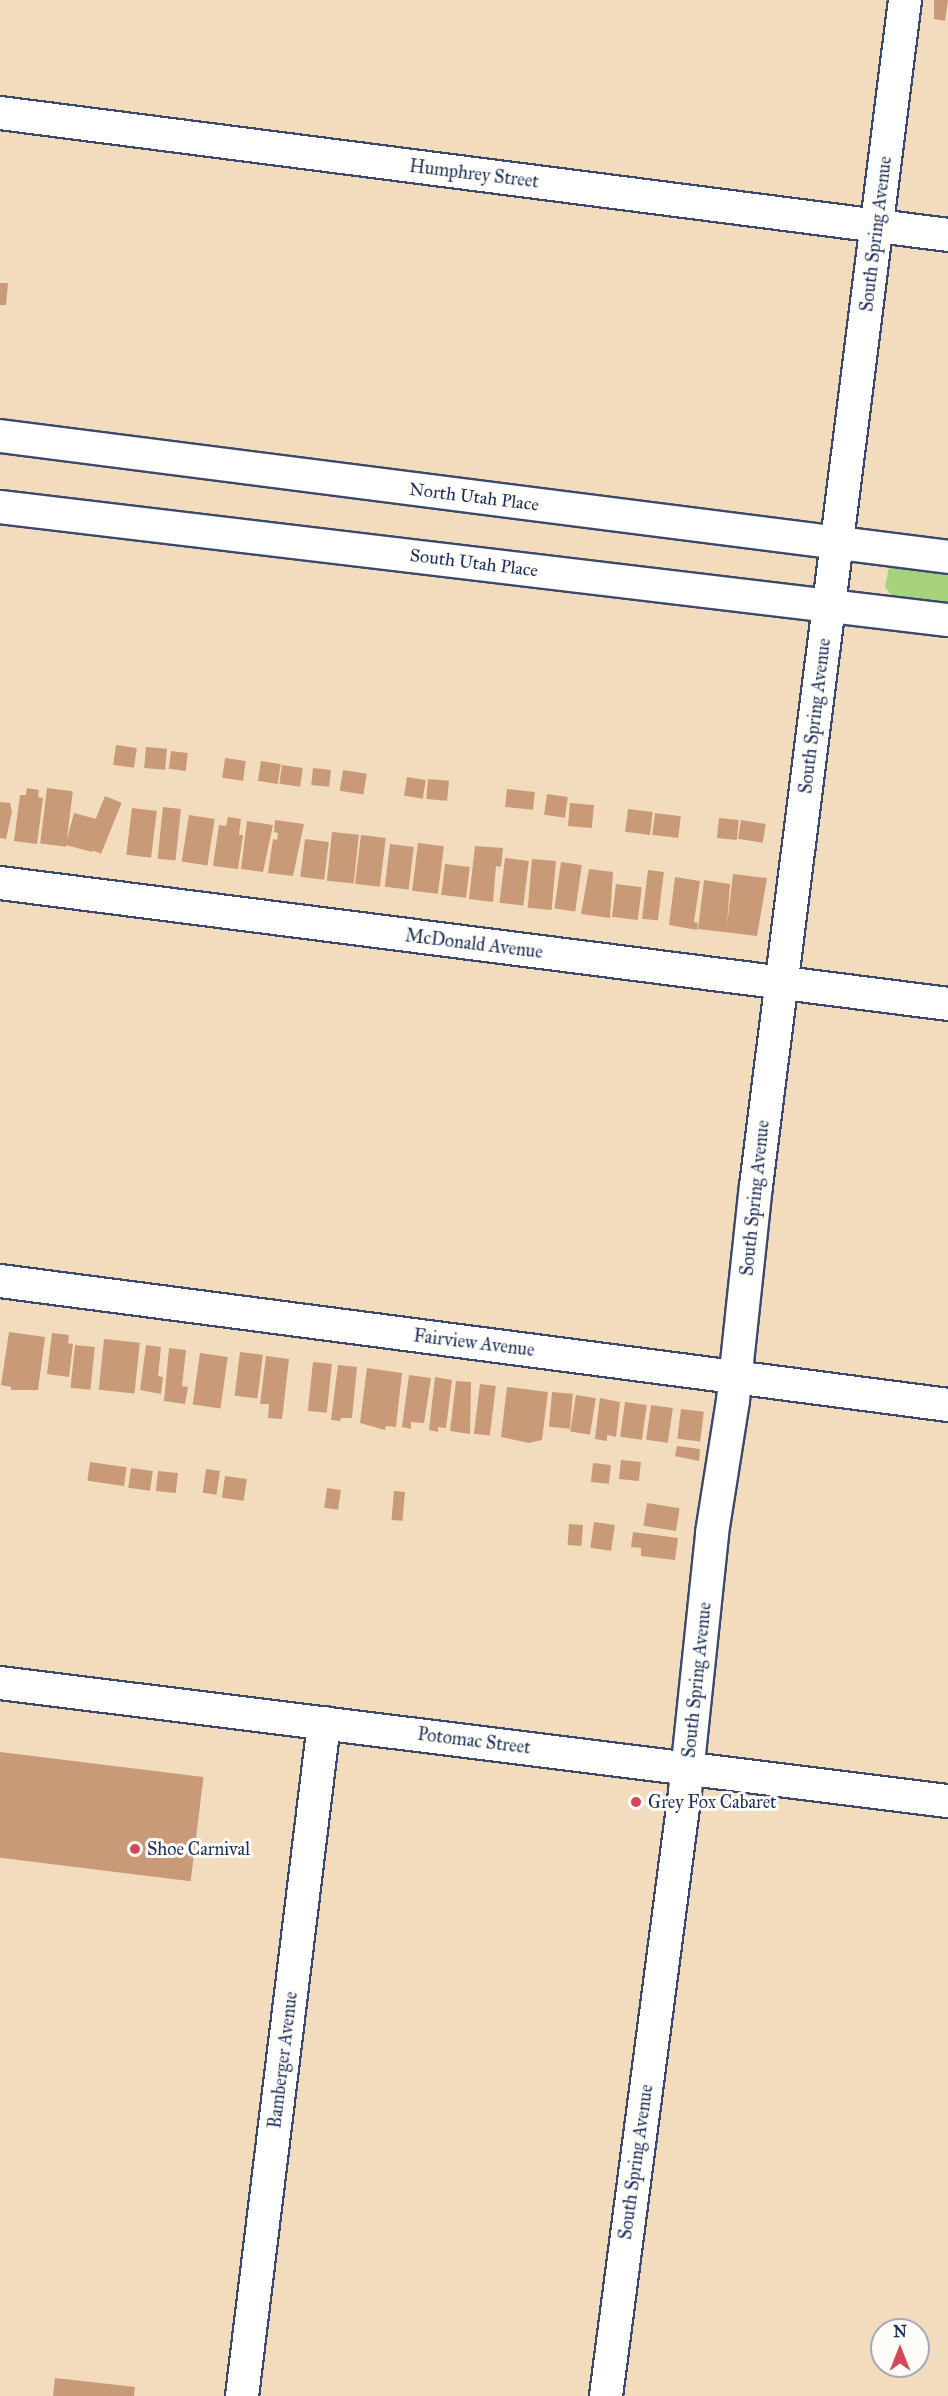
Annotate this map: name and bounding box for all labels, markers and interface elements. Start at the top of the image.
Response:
street label: Humphrey Street [408,155,540,193]
street label: South Spring Avenue [856,155,896,313]
street label: North Utah Place [408,478,540,516]
street label: South Utah Place [409,544,539,582]
street label: South Spring Avenue [795,637,835,795]
street label: McDonald Avenue [404,925,544,963]
street label: South Spring Avenue [736,1119,774,1277]
street label: Fairview Avenue [412,1325,536,1361]
street label: South Spring Avenue [678,1601,716,1759]
street label: Potomac Street [416,1723,532,1759]
place label: Grey Fox Cabaret [648,1791,776,1813]
marker: Grey Fox Cabaret [629,1795,643,1809]
place label: Shoe Carnival [147,1838,250,1860]
marker: Shoe Carnival [128,1842,142,1856]
street label: Bamberger Avenue [264,1990,302,2130]
street label: South Spring Avenue [614,2083,658,2241]
north arrow [870,2318,930,2378]
text: N [893,2322,907,2341]

